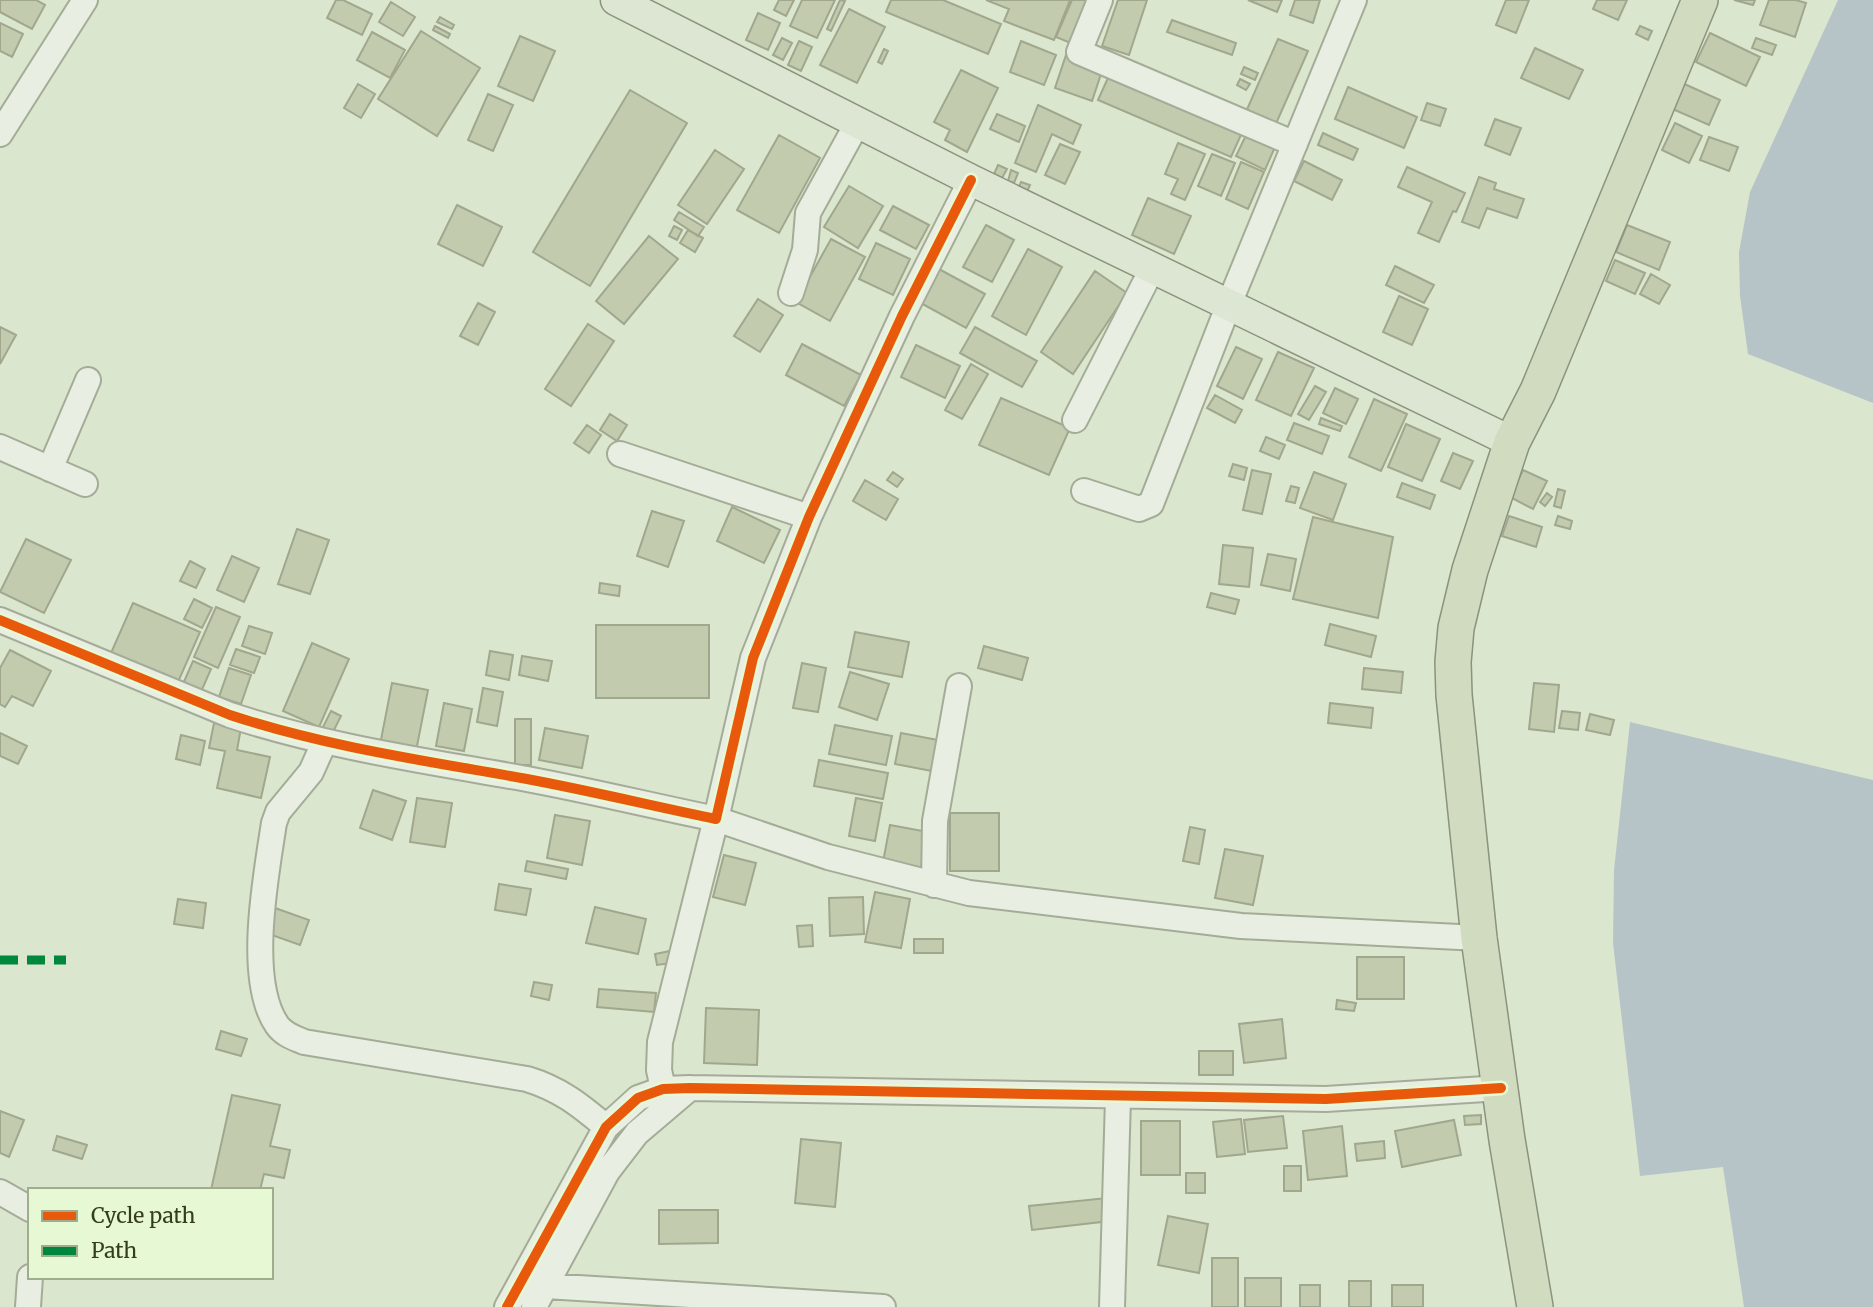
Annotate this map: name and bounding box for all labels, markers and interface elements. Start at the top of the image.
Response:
legend [28,1188,273,1279]
text: Cycle path [91,1202,195,1229]
text: Path [91,1237,137,1264]

